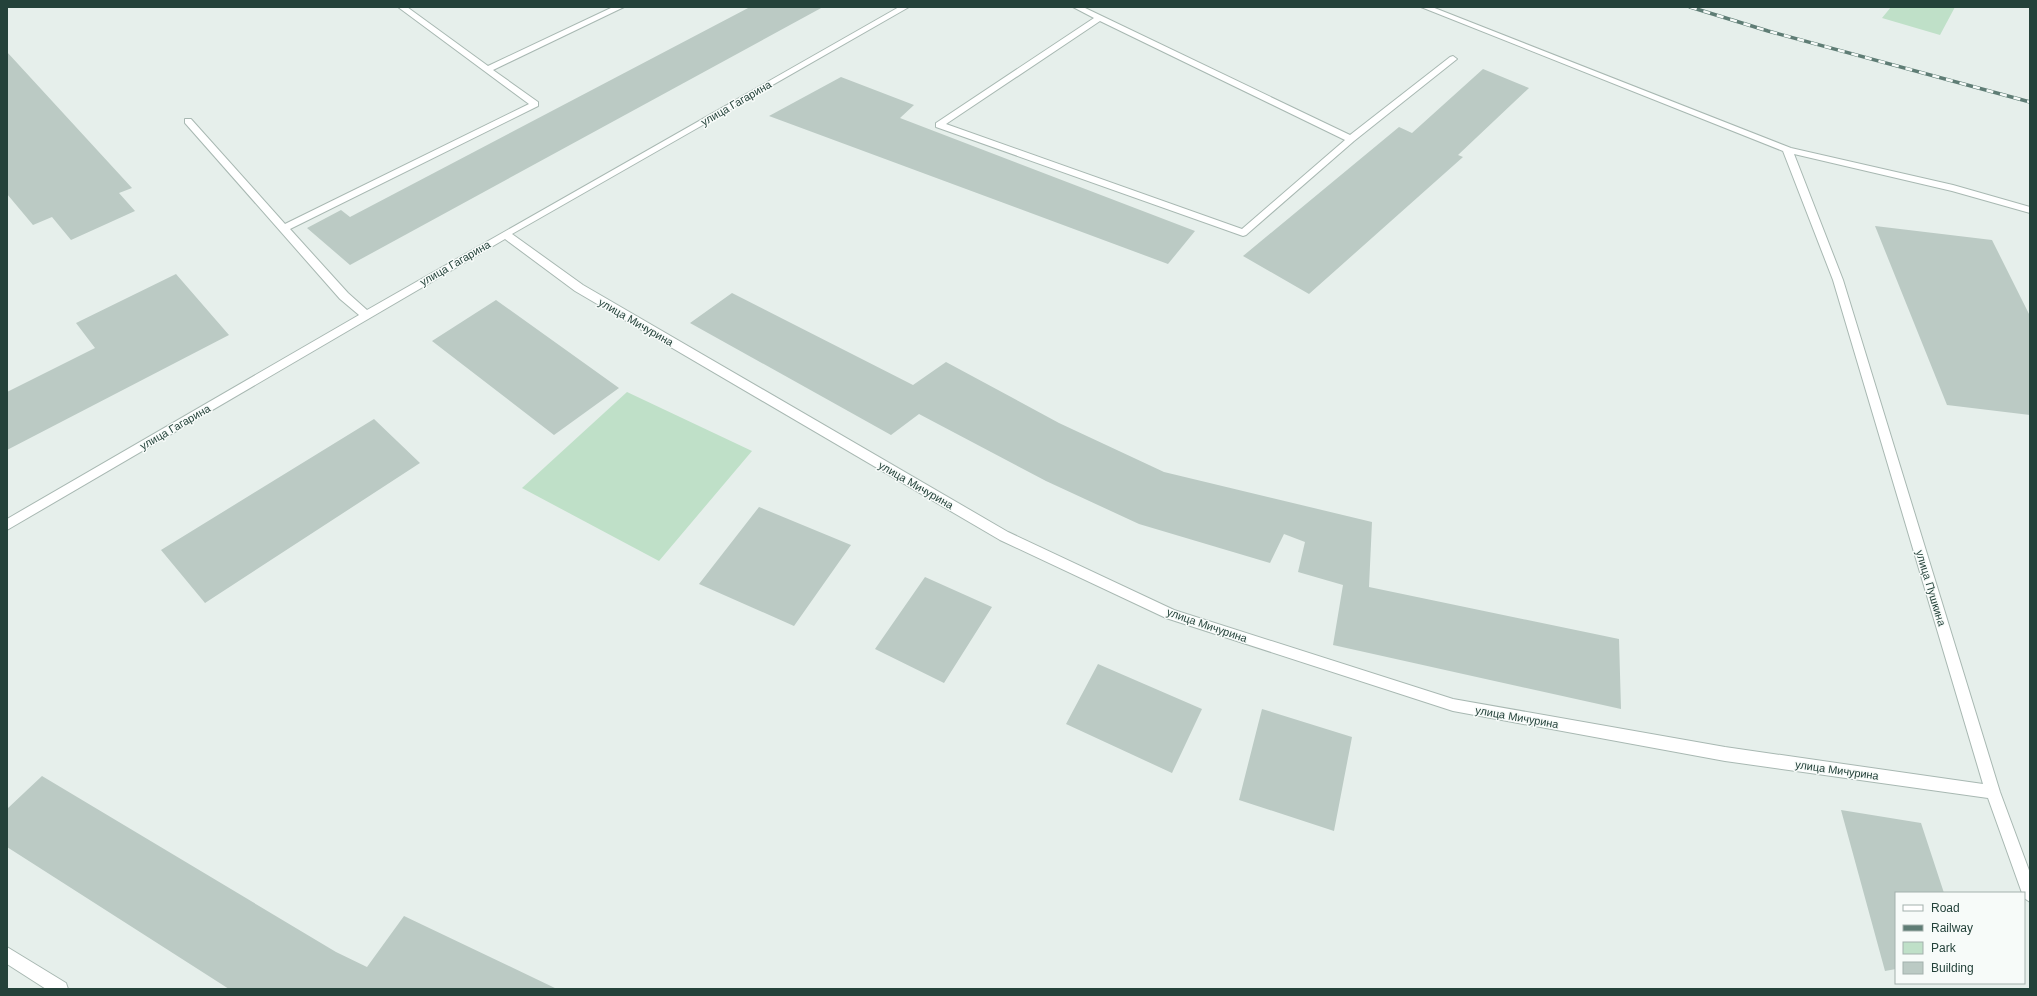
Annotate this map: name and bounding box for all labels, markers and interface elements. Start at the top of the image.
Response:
street label: улица Гагарина [699,78,774,128]
street label: улица Гагарина [418,238,493,288]
street label: улица Мичурина [597,296,676,349]
street label: улица Гагарина [138,402,213,452]
street label: улица Мичурина [877,459,956,512]
street label: улица Пушкина [1914,549,1948,628]
street label: улица Мичурина [1165,606,1250,645]
street label: улица Мичурина [1475,704,1560,730]
street label: улица Мичурина [1794,758,1880,782]
legend [1895,892,2025,984]
text: Road [1931,901,1960,915]
text: Railway [1931,921,1973,935]
text: Park [1931,941,1957,955]
text: Building [1931,961,1974,975]

